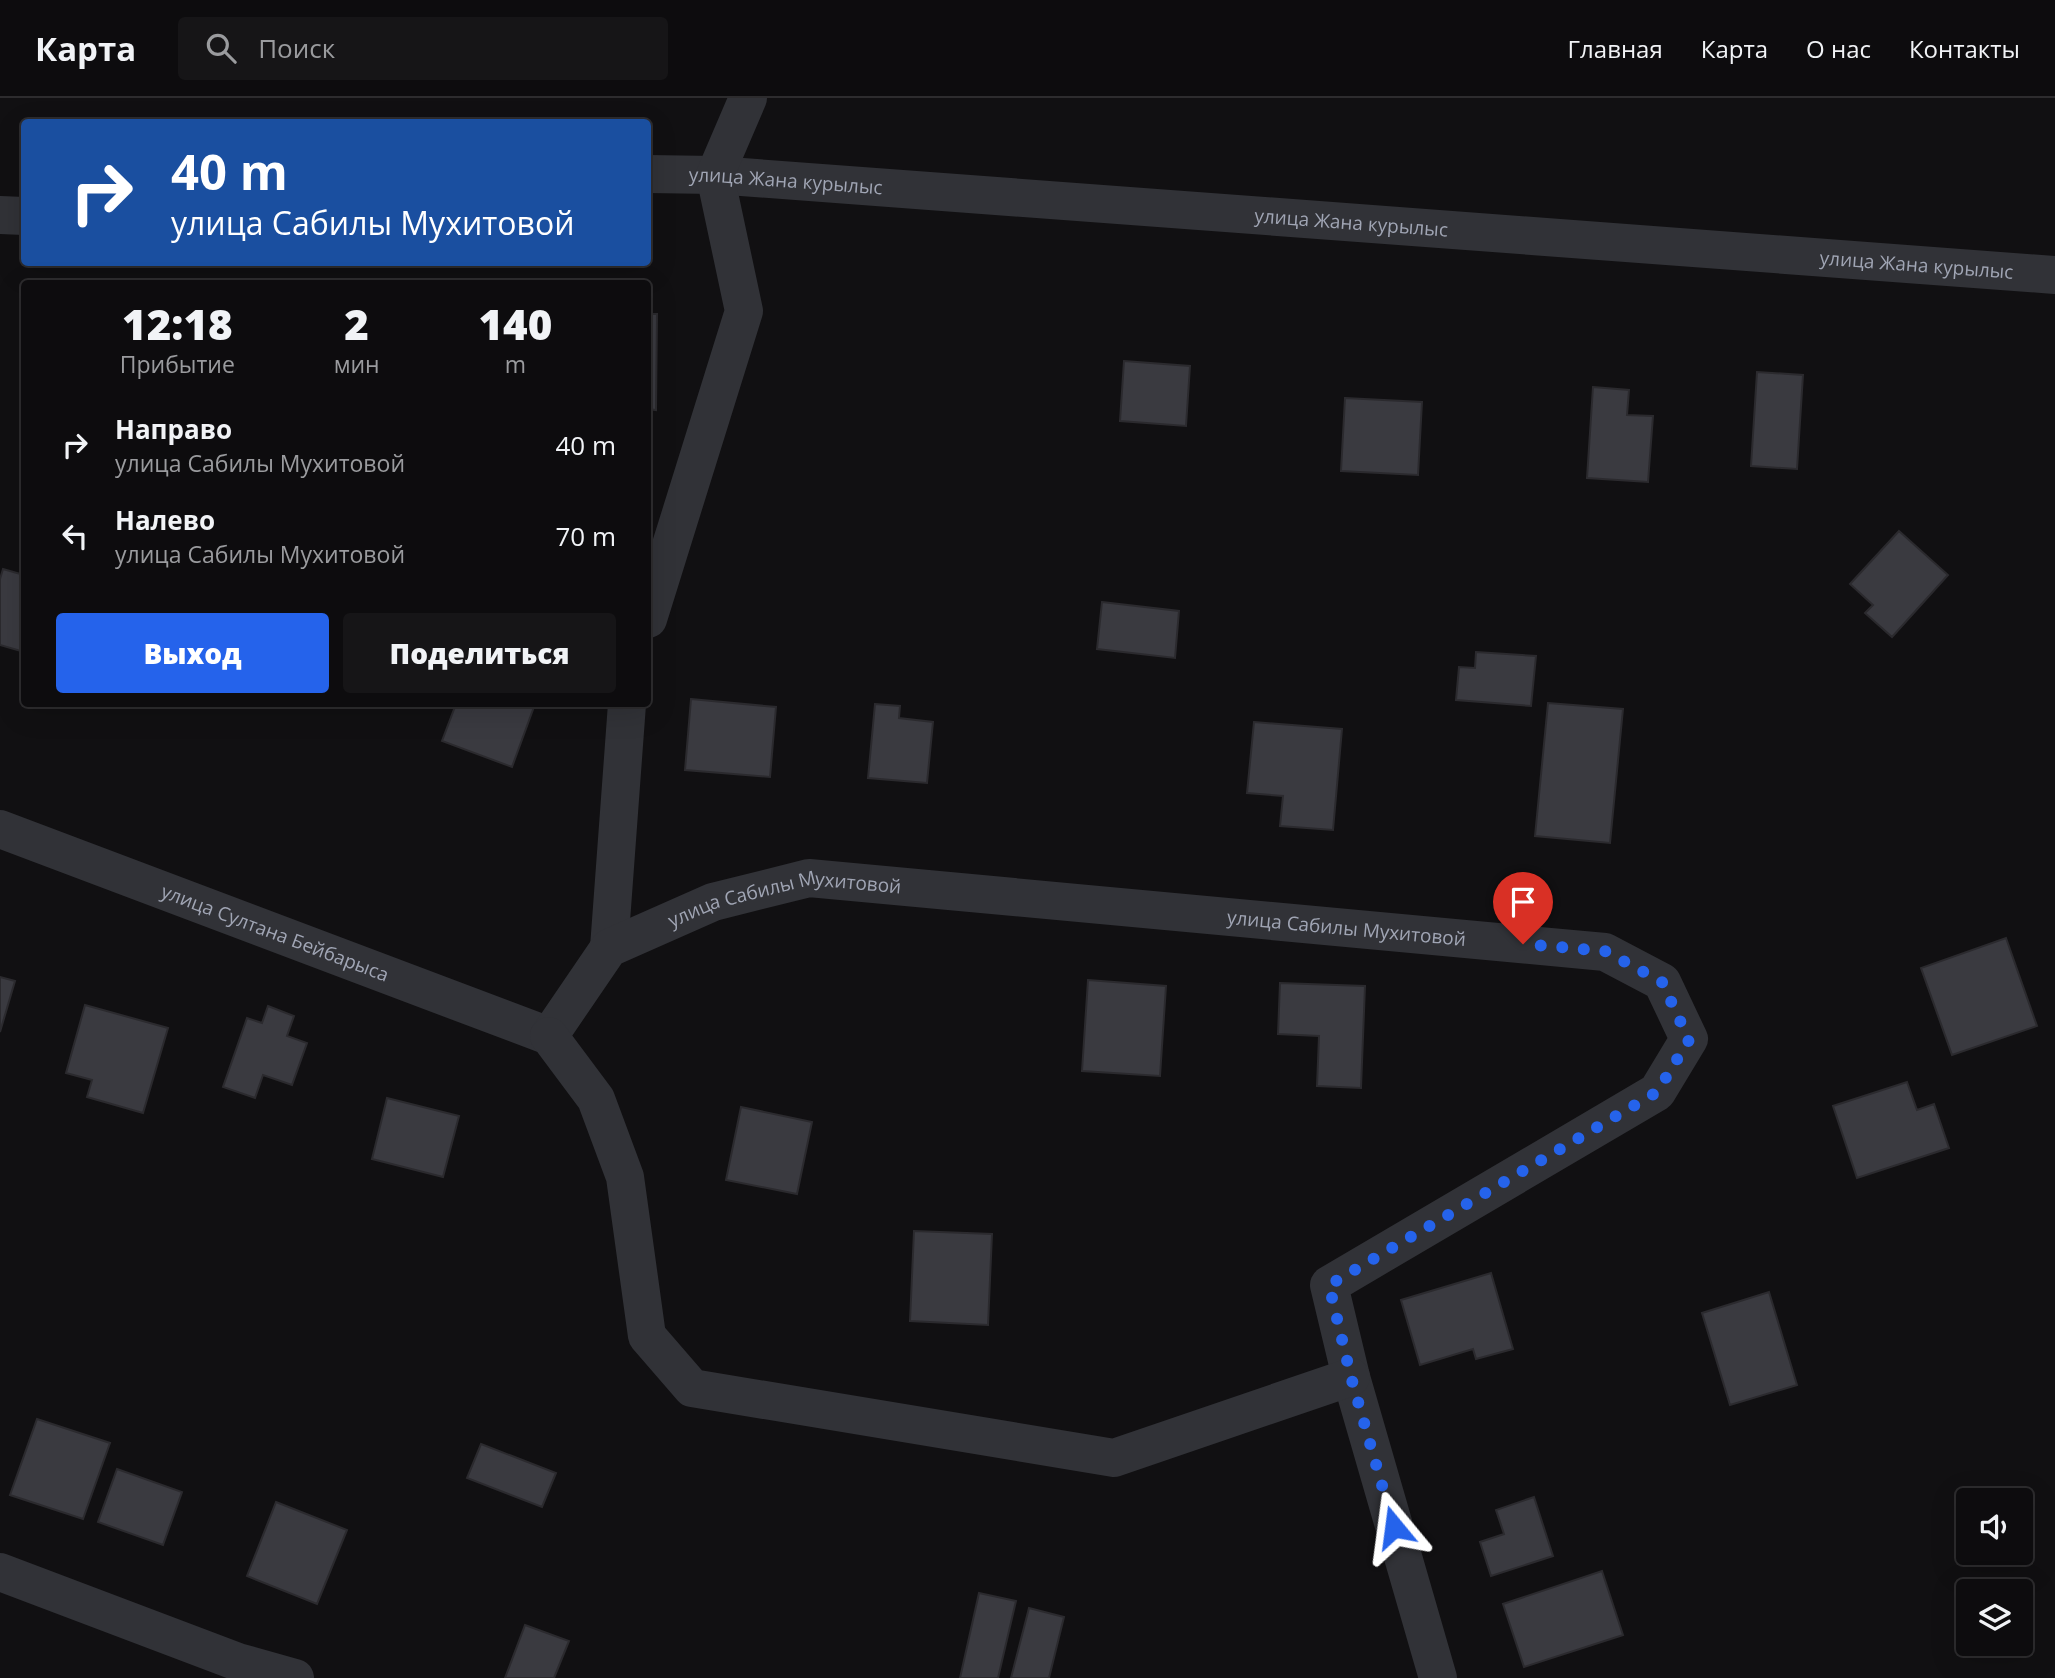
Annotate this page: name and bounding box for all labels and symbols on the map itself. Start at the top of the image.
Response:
street label: улица Жана курылыс [689,162,884,200]
street label: улица Жана курылыс [1253,202,1449,243]
street label: улица Жана курылыс [1819,244,2014,285]
street label: улица Сабилы Мухитовой [664,864,903,933]
pin [1493,872,1553,944]
street label: улица Султана Бейбарыса [158,878,393,987]
street label: улица Сабилы Мухитовой [1226,904,1467,952]
position arrow [1357,1490,1431,1564]

